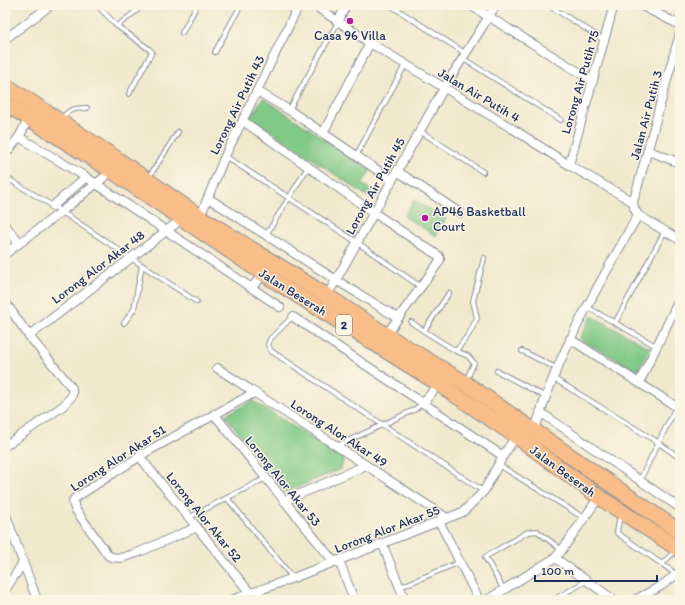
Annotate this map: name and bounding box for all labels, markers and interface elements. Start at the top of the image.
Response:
marker: Casa 96 Villa [345,16,355,26]
place label: Casa 96 Villa [314,28,386,43]
street label: Lorong Air Putih 75 [558,28,602,136]
street label: Lorong Air Putih 43 [206,53,268,157]
street label: Jalan Air Putih 4 [435,65,523,125]
street label: Jalan Air Putih 3 [627,69,665,161]
street label: Lorong Air Putih 45 [342,135,408,237]
place label: AP46 Basketball Court [433,204,526,234]
marker: AP46 Basketball Court [420,213,430,223]
street label: Lorong Alor Akar 48 [48,227,148,307]
street label: Jalan Beserah [256,265,330,319]
road number: 2 [336,315,352,335]
street label: Lorong Alor Akar 49 [288,396,390,470]
street label: Lorong Alor Akar 51 [67,422,169,494]
street label: Lorong Alor Akar 53 [242,433,324,529]
street label: Jalan Beserah [527,442,599,500]
street label: Lorong Alor Akar 52 [163,469,245,565]
street label: Lorong Alor Akar 55 [332,502,442,556]
scale bar [535,557,657,583]
text: 100 m [541,564,574,578]

